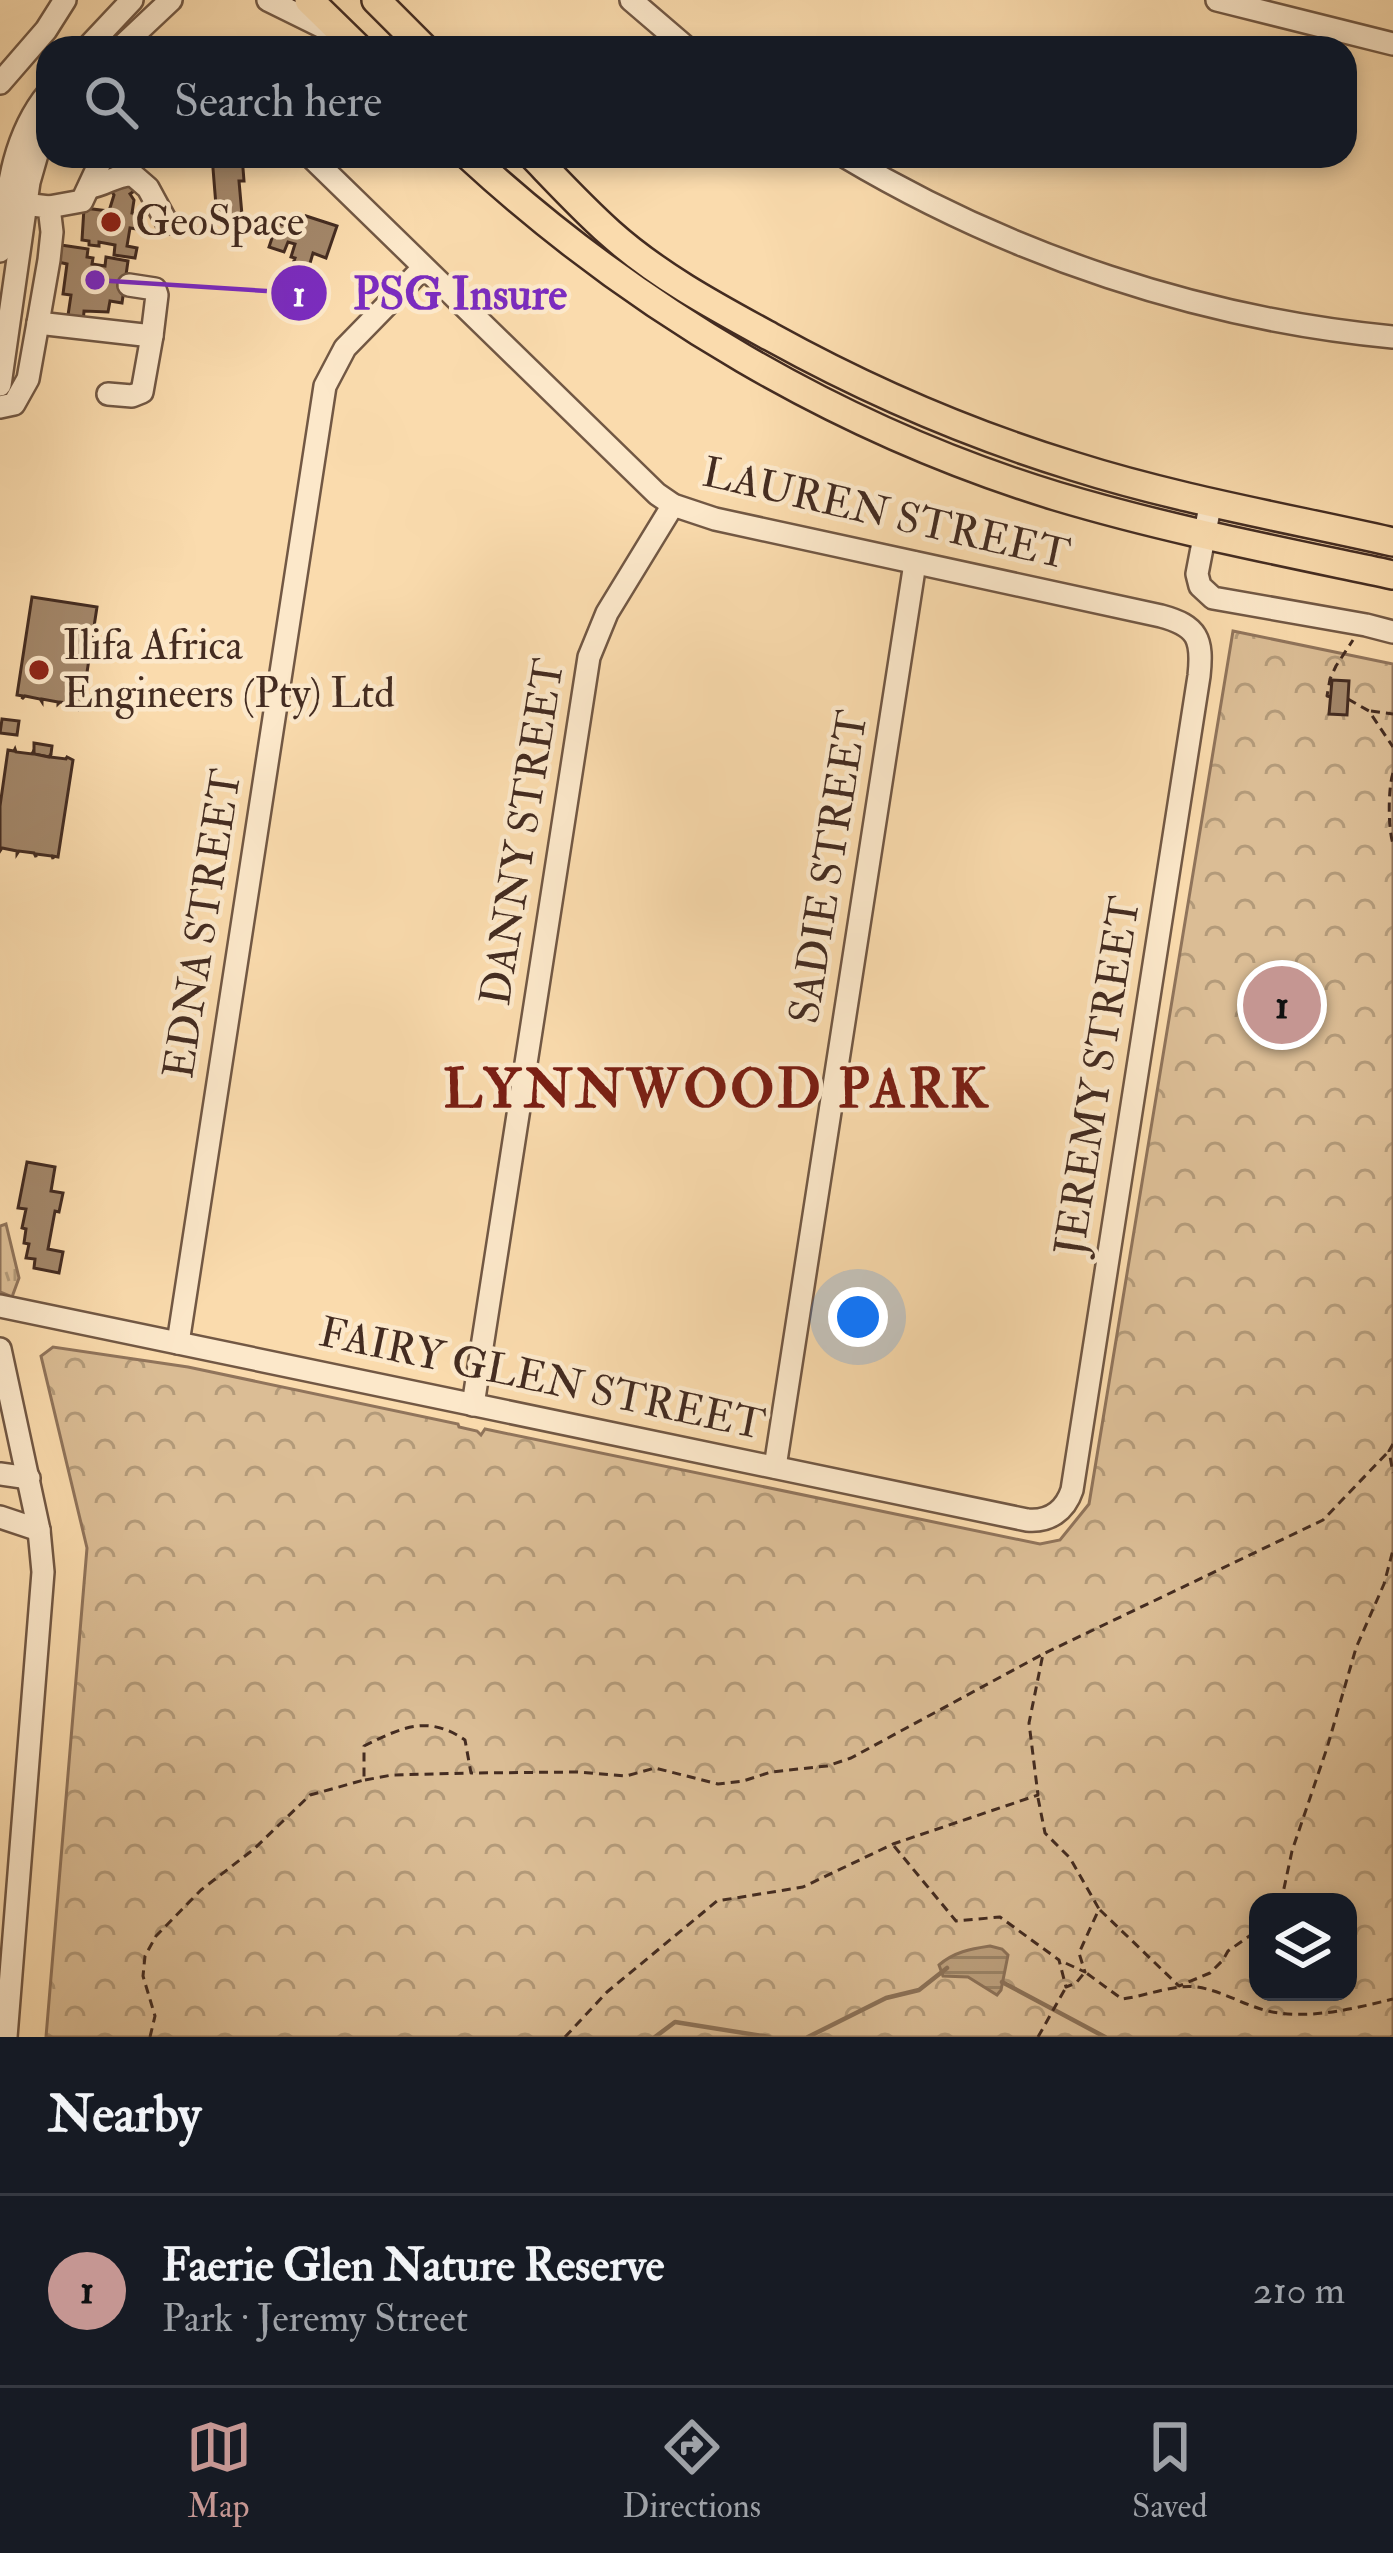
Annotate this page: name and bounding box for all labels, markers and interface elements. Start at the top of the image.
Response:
search box [36,36,1357,168]
icon: search [78,69,144,135]
text: Search here [174,74,382,130]
place label: GeoSpace [135,196,304,248]
marker: GeoSpace [98,209,124,235]
callout: PSG Insure [269,253,591,334]
text: PSG Insure [353,267,567,323]
text: 1 [293,272,305,317]
street label: LAUREN STREET [697,446,1075,582]
place label: Ilifa Africa Engineers (Pty) Ltd [63,620,395,720]
street label: DANNY STREET [470,655,576,1009]
marker: Ilifa Africa Engineers (Pty) Ltd [26,657,52,683]
street label: SADIE STREET [779,707,879,1027]
street label: EDNA STREET [153,766,253,1082]
street label: JEREMY STREET [1044,893,1152,1260]
pin: 1 [1243,960,1321,1050]
district label: LYNNWOOD PARK [443,1056,991,1124]
your location [828,1287,888,1347]
street label: FAIRY GLEN STREET [315,1306,769,1452]
map controls [1249,1893,1357,2001]
button: layers [1249,1893,1357,2001]
text: Nearby [48,2083,201,2147]
text: Faerie Glen Nature Reserve [162,2238,664,2294]
text: 1 [80,2266,94,2315]
text: 210 m [1253,2266,1345,2315]
text: Park · Jeremy Street [162,2294,468,2343]
tab: Map [186,2414,252,2527]
tab: Directions [623,2414,761,2527]
tab: Saved [1132,2414,1207,2527]

